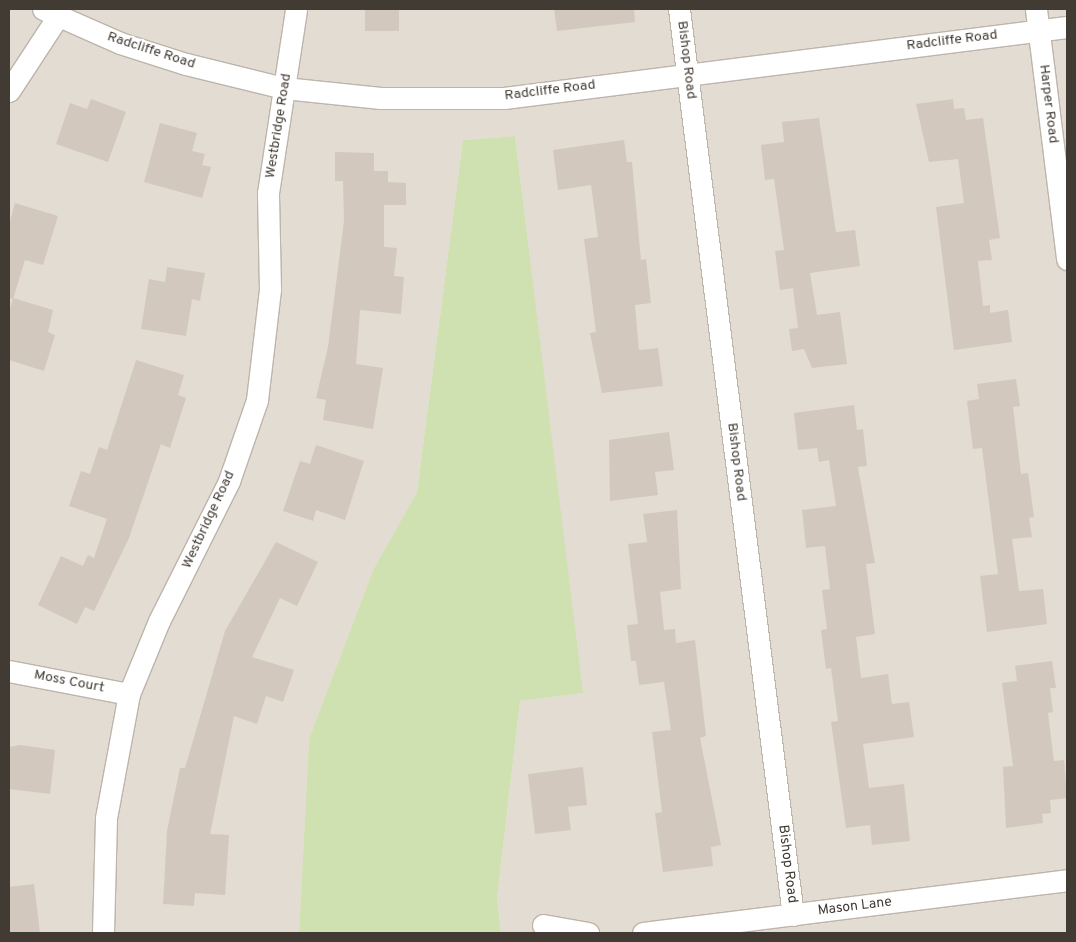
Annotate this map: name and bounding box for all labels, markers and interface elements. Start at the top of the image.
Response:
street label: Bishop Road [673,20,699,100]
street label: Radcliffe Road [906,27,998,55]
street label: Radcliffe Road [105,29,197,73]
street label: Harper Road [1035,64,1061,144]
street label: Westbridge Road [262,72,296,180]
street label: Radcliffe Road [504,77,596,105]
street label: Bishop Road [723,422,749,502]
street label: Westbridge Road [179,468,239,572]
street label: Moss Court [32,667,106,697]
street label: Bishop Road [774,824,800,904]
street label: Mason Lane [817,894,893,920]

